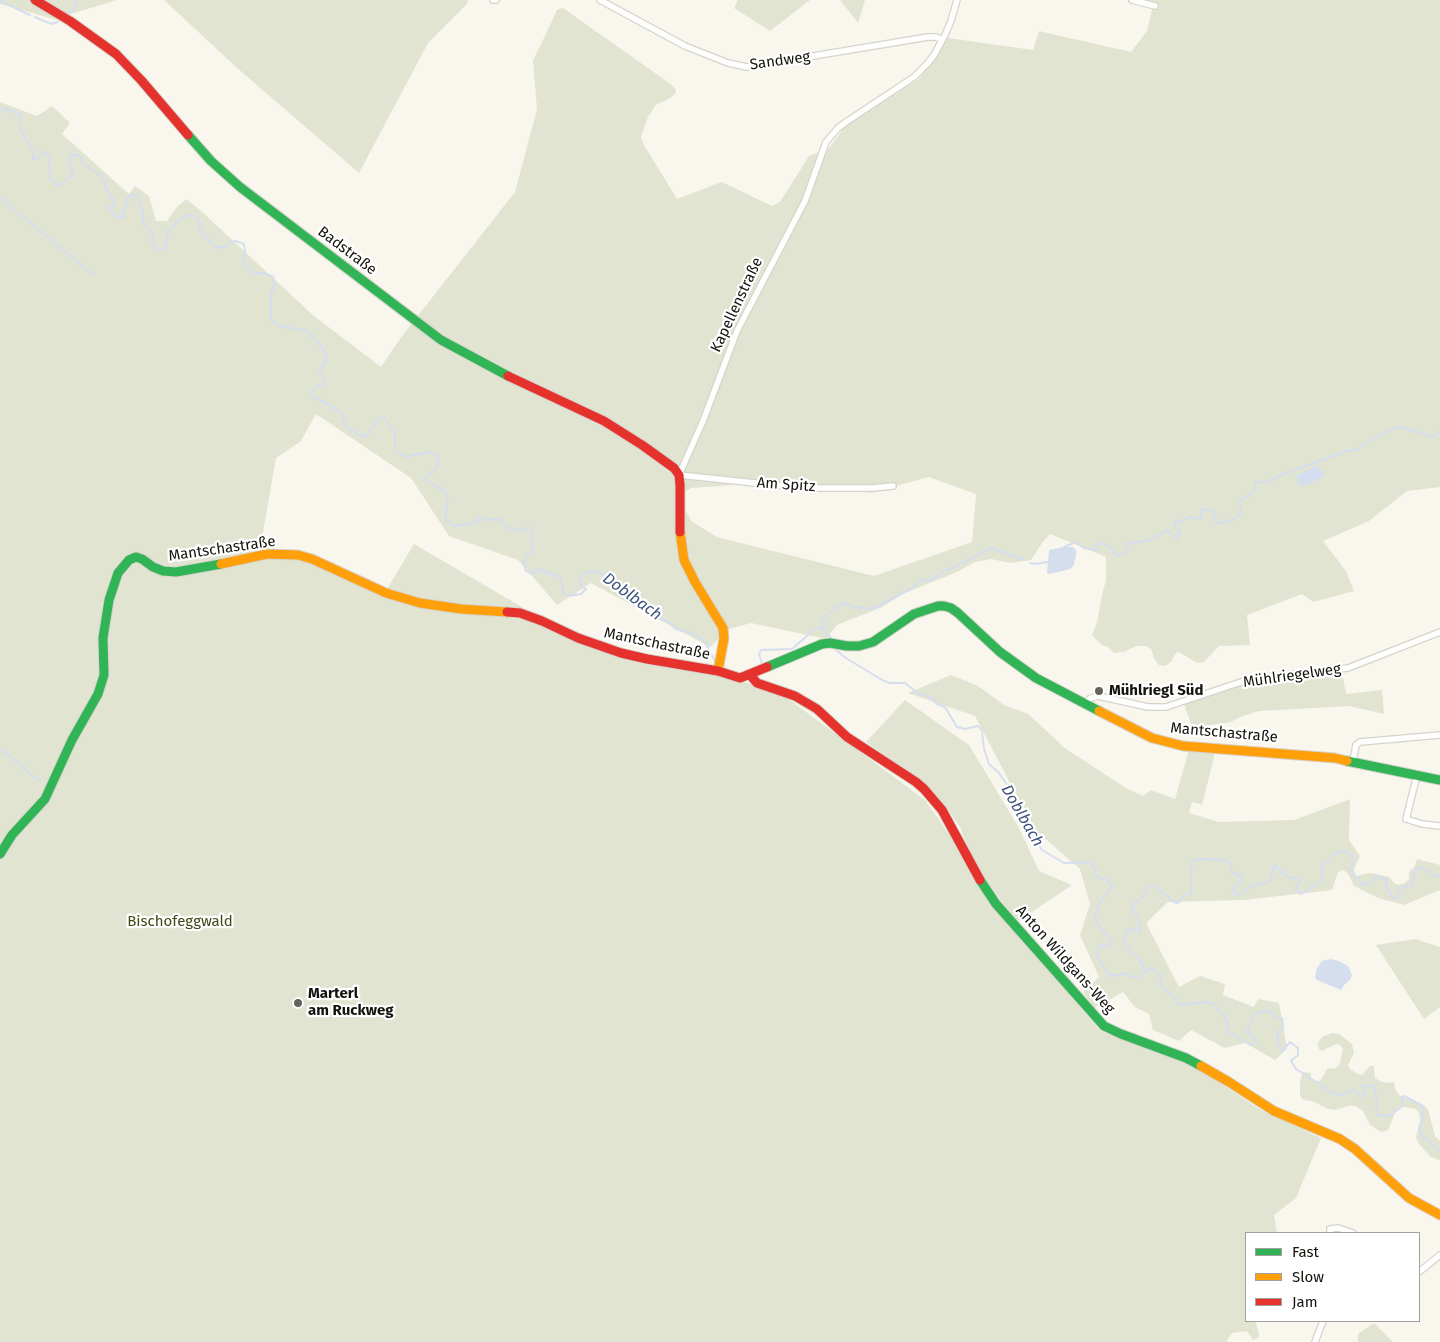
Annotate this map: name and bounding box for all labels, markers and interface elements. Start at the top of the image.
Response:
street label: Sandweg [749,48,811,74]
street label: Badstraße [314,223,380,279]
street label: Kapellenstraße [707,255,767,355]
street label: Am Spitz [756,474,816,496]
street label: Mantschastraße [167,533,277,565]
water label: Doblbach [599,569,665,625]
street label: Mantschastraße [602,624,712,664]
street label: Mühlriegelweg [1242,660,1342,692]
place label: Mühlriegl Süd [1109,682,1203,700]
marker: Mühlriegl Süd [1093,685,1105,697]
street label: Mantschastraße [1169,719,1279,747]
water label: Doblbach [997,782,1047,850]
street label: Anton Wildgans-Weg [1012,902,1118,1018]
park label: Bischofeggwald [127,913,233,931]
place label: Marterl am Ruckweg [308,985,394,1020]
marker: Marterl am Ruckweg [292,997,304,1009]
legend [1245,1232,1420,1322]
text: Fast [1292,1243,1319,1261]
text: Slow [1292,1268,1324,1286]
text: Jam [1292,1293,1318,1311]

